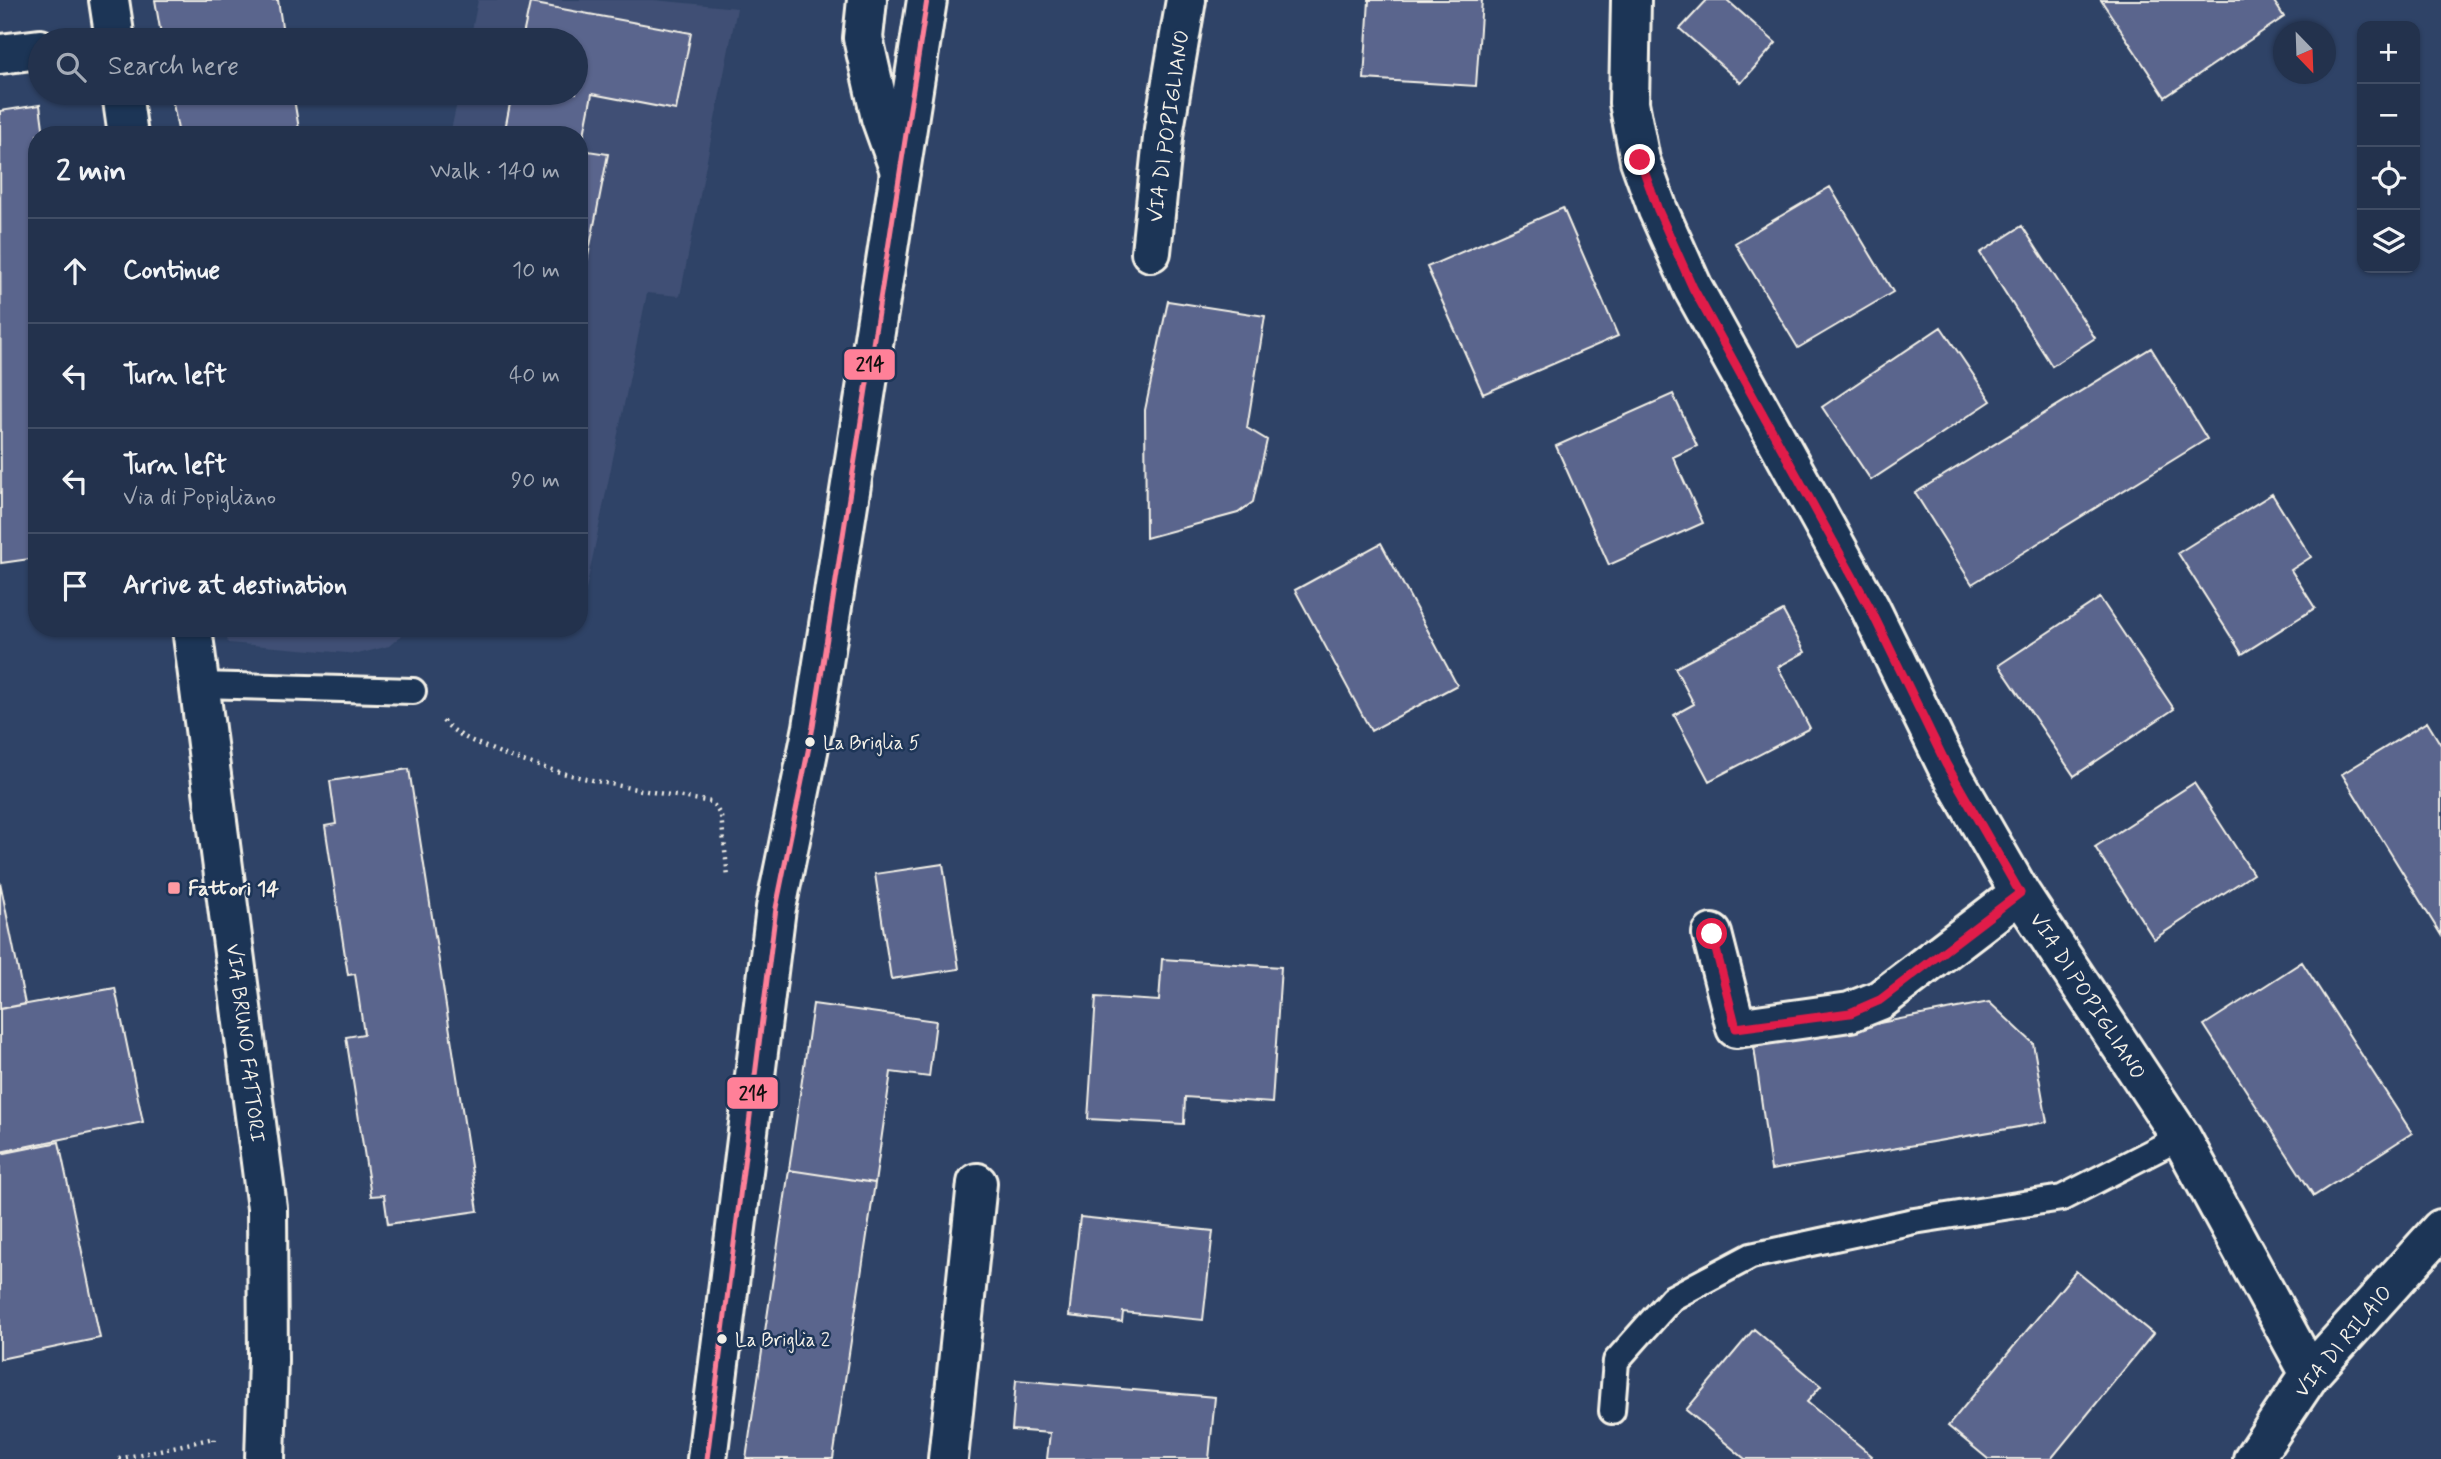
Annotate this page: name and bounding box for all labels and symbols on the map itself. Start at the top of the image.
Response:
north arrow [2273,21,2336,84]
street label: VIA DI POPIGLIANO [1142,28,1196,224]
route end [1624,144,1655,175]
line badge: 214 [843,348,896,381]
text: 214 [856,353,885,378]
place label: La Briglia 5 [823,731,920,757]
marker: La Briglia 5 [803,735,817,749]
place label: Fattori 14 [188,875,279,903]
marker: Fattori 14 [166,880,182,896]
street label: VIA DI POPIGLIANO [2023,908,2152,1085]
route start [1696,918,1727,949]
street label: VIA BRUNO FATTORI [219,942,271,1144]
line badge: 214 [726,1076,779,1110]
text: 214 [739,1082,768,1107]
street label: VIA DI RILAIO [2288,1279,2399,1404]
place label: La Briglia 2 [735,1328,830,1354]
marker: La Briglia 2 [715,1332,729,1346]

